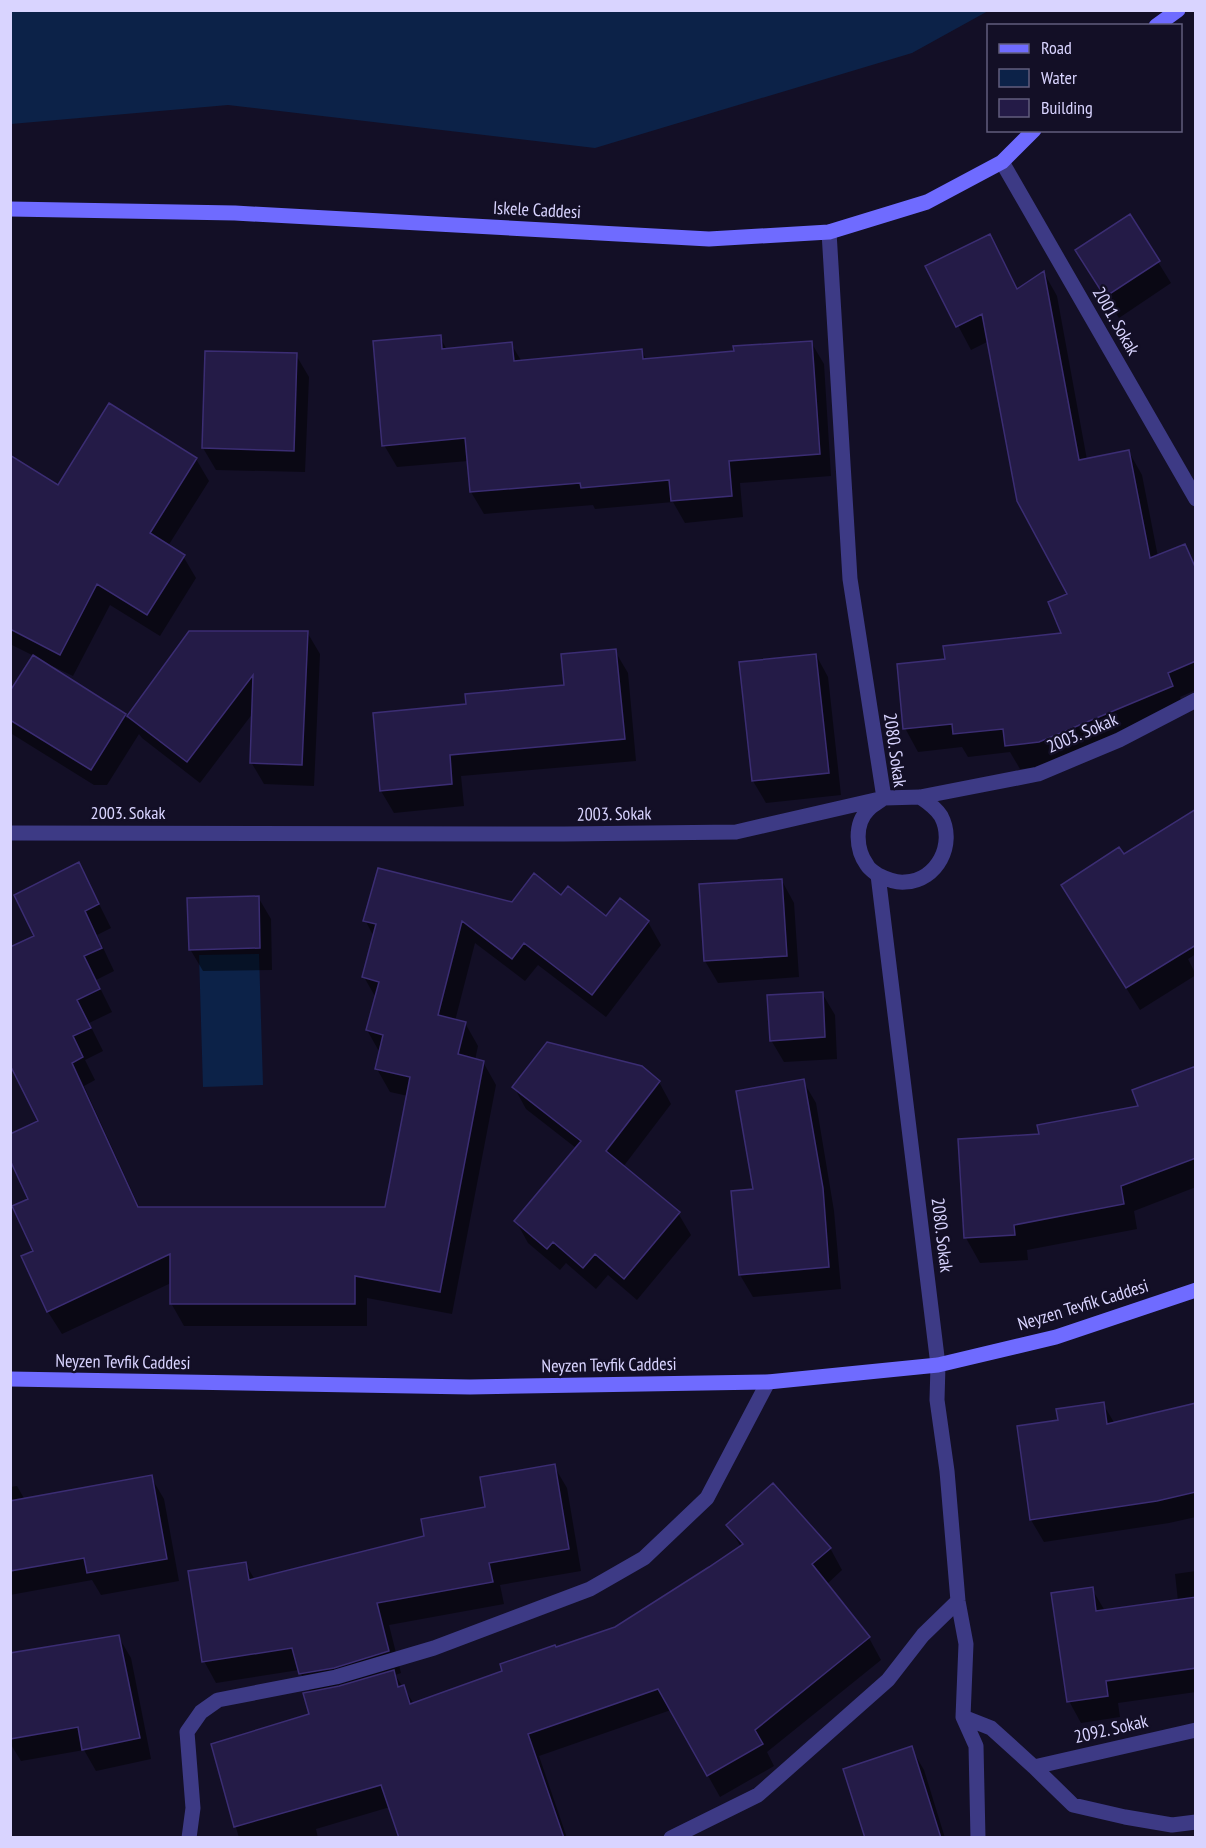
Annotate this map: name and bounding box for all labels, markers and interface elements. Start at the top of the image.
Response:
legend [987,24,1182,132]
text: Road [1041,36,1072,59]
text: Water [1041,66,1077,89]
text: Building [1041,96,1093,119]
street label: Iskele Caddesi [492,196,582,223]
street label: 2001. Sokak [1088,283,1145,359]
street label: 2003. Sokak [1043,707,1121,758]
street label: 2080. Sokak [879,711,912,789]
street label: 2003. Sokak [91,801,165,824]
street label: 2003. Sokak [576,801,652,826]
street label: 2080. Sokak [927,1196,958,1274]
street label: Neyzen Tevfik Caddesi [1015,1274,1151,1335]
street label: Neyzen Tevfik Caddesi [55,1349,191,1374]
street label: Neyzen Tevfik Caddesi [541,1352,677,1377]
street label: 2092. Sokak [1072,1709,1150,1748]

